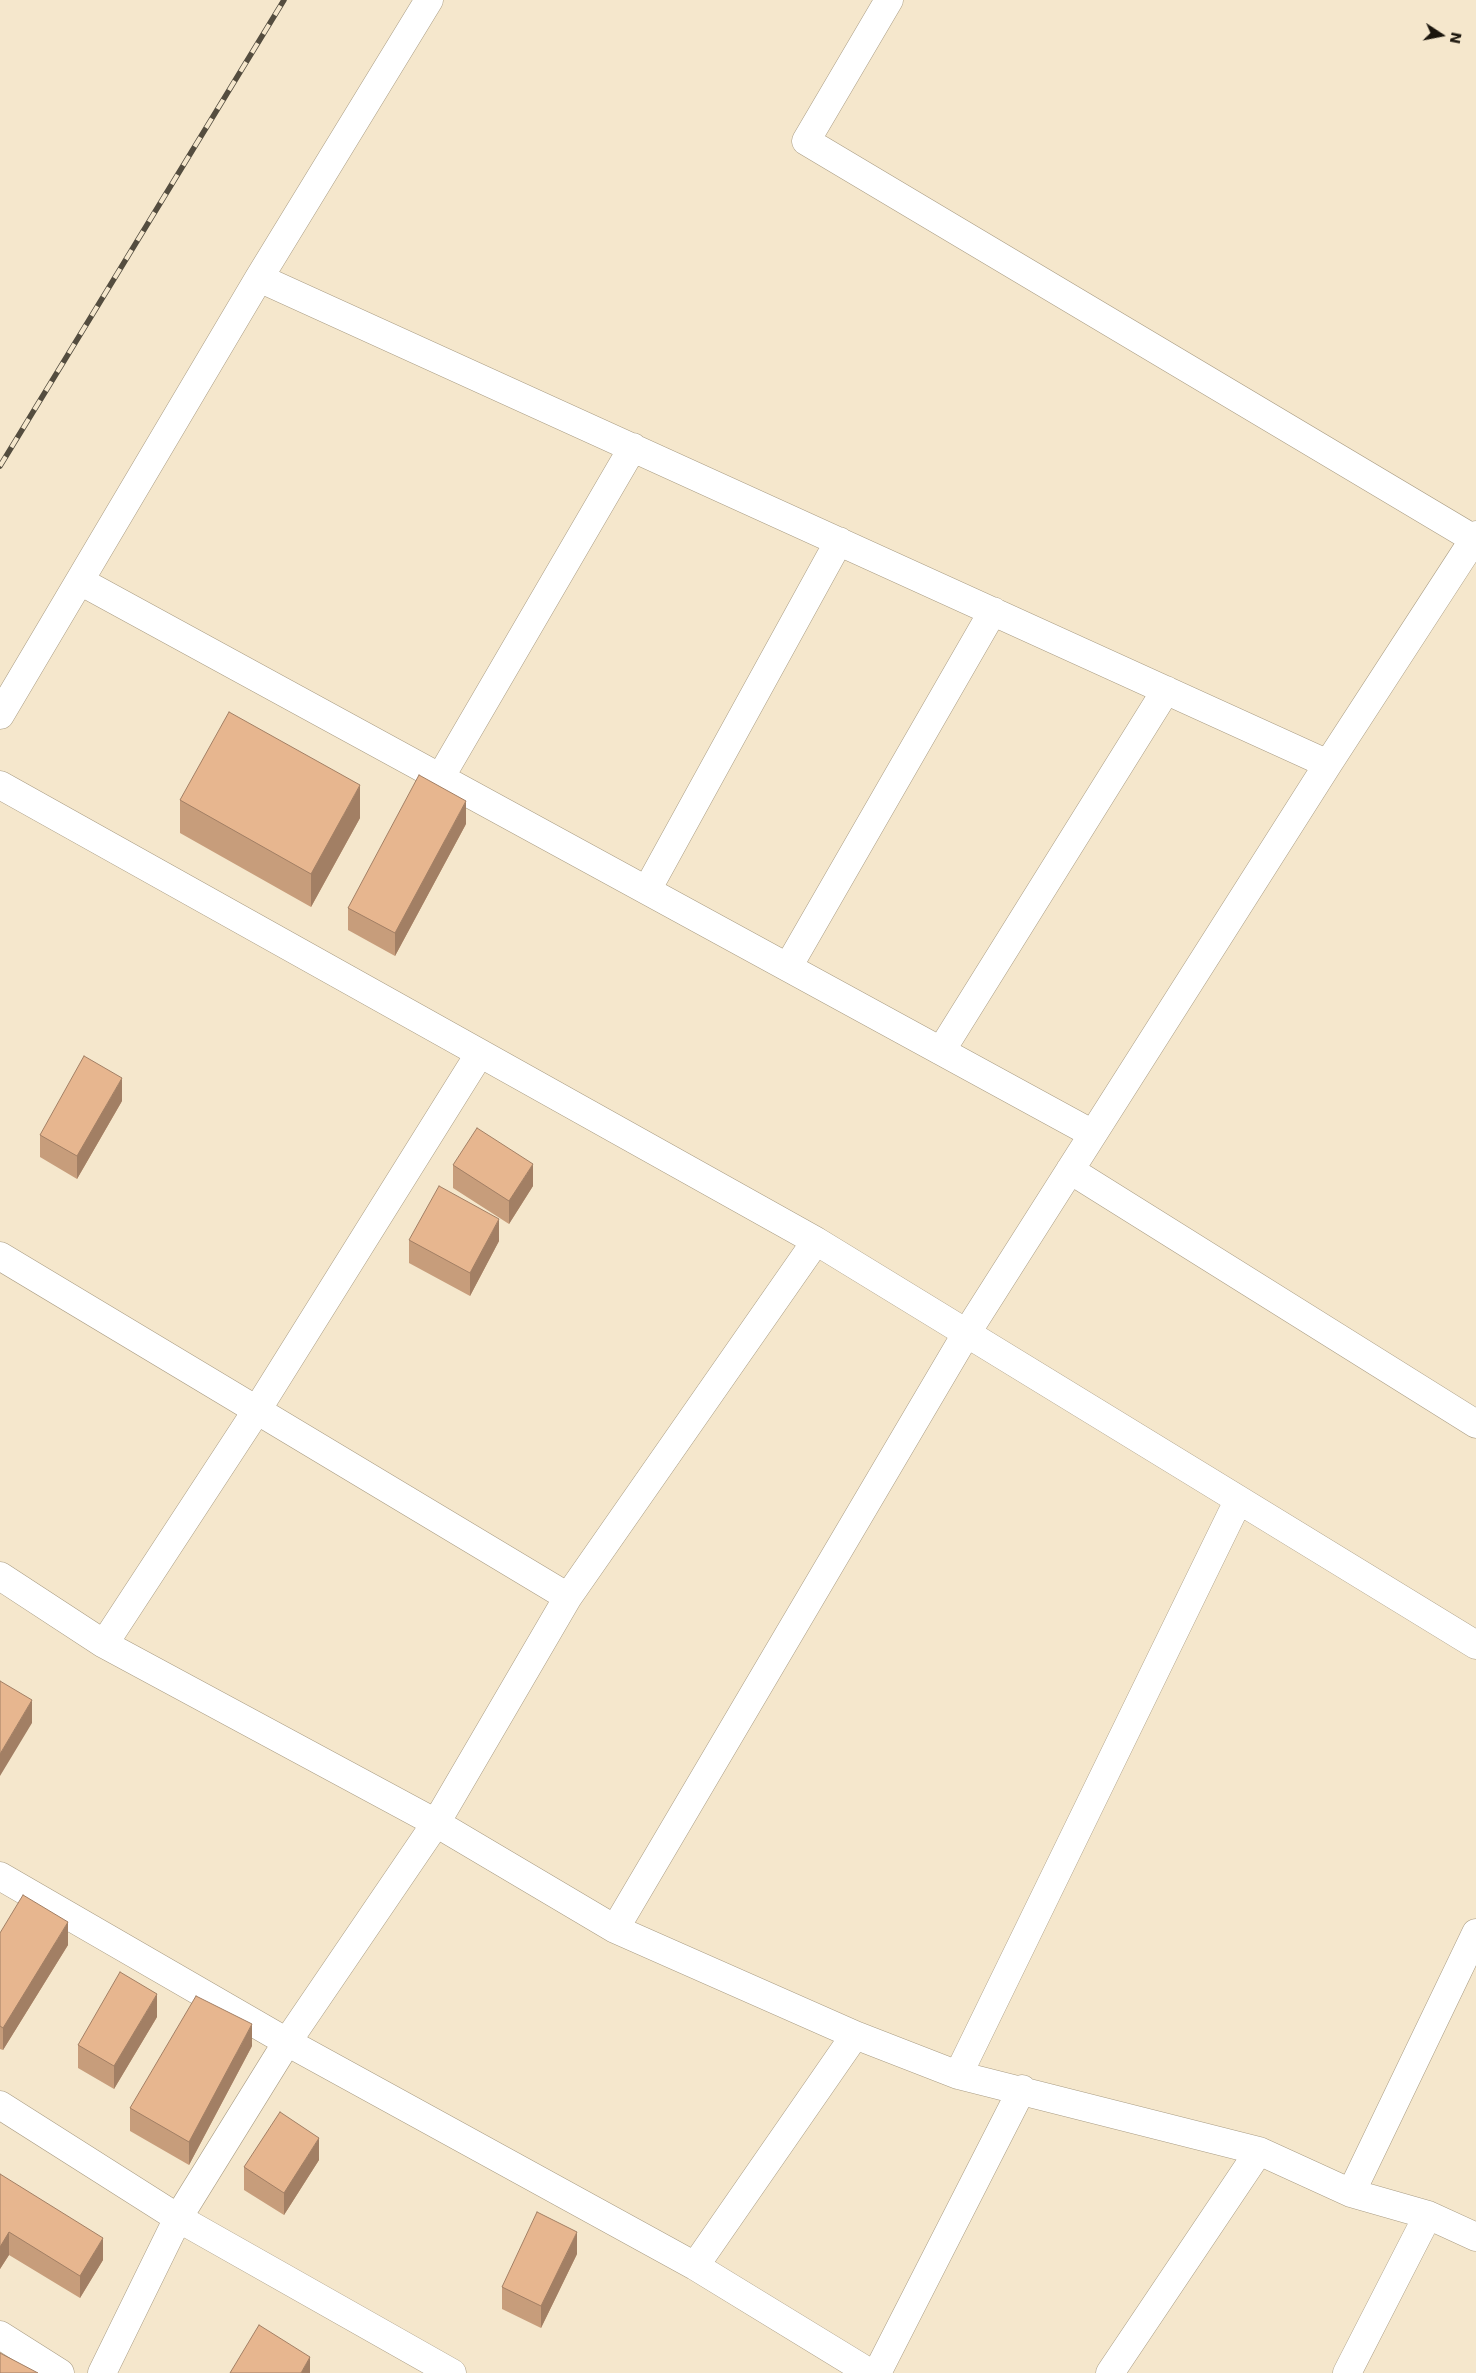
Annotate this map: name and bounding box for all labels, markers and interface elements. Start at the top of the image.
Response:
north arrow [1416,10,1466,60]
text: N [1447,31,1465,45]

